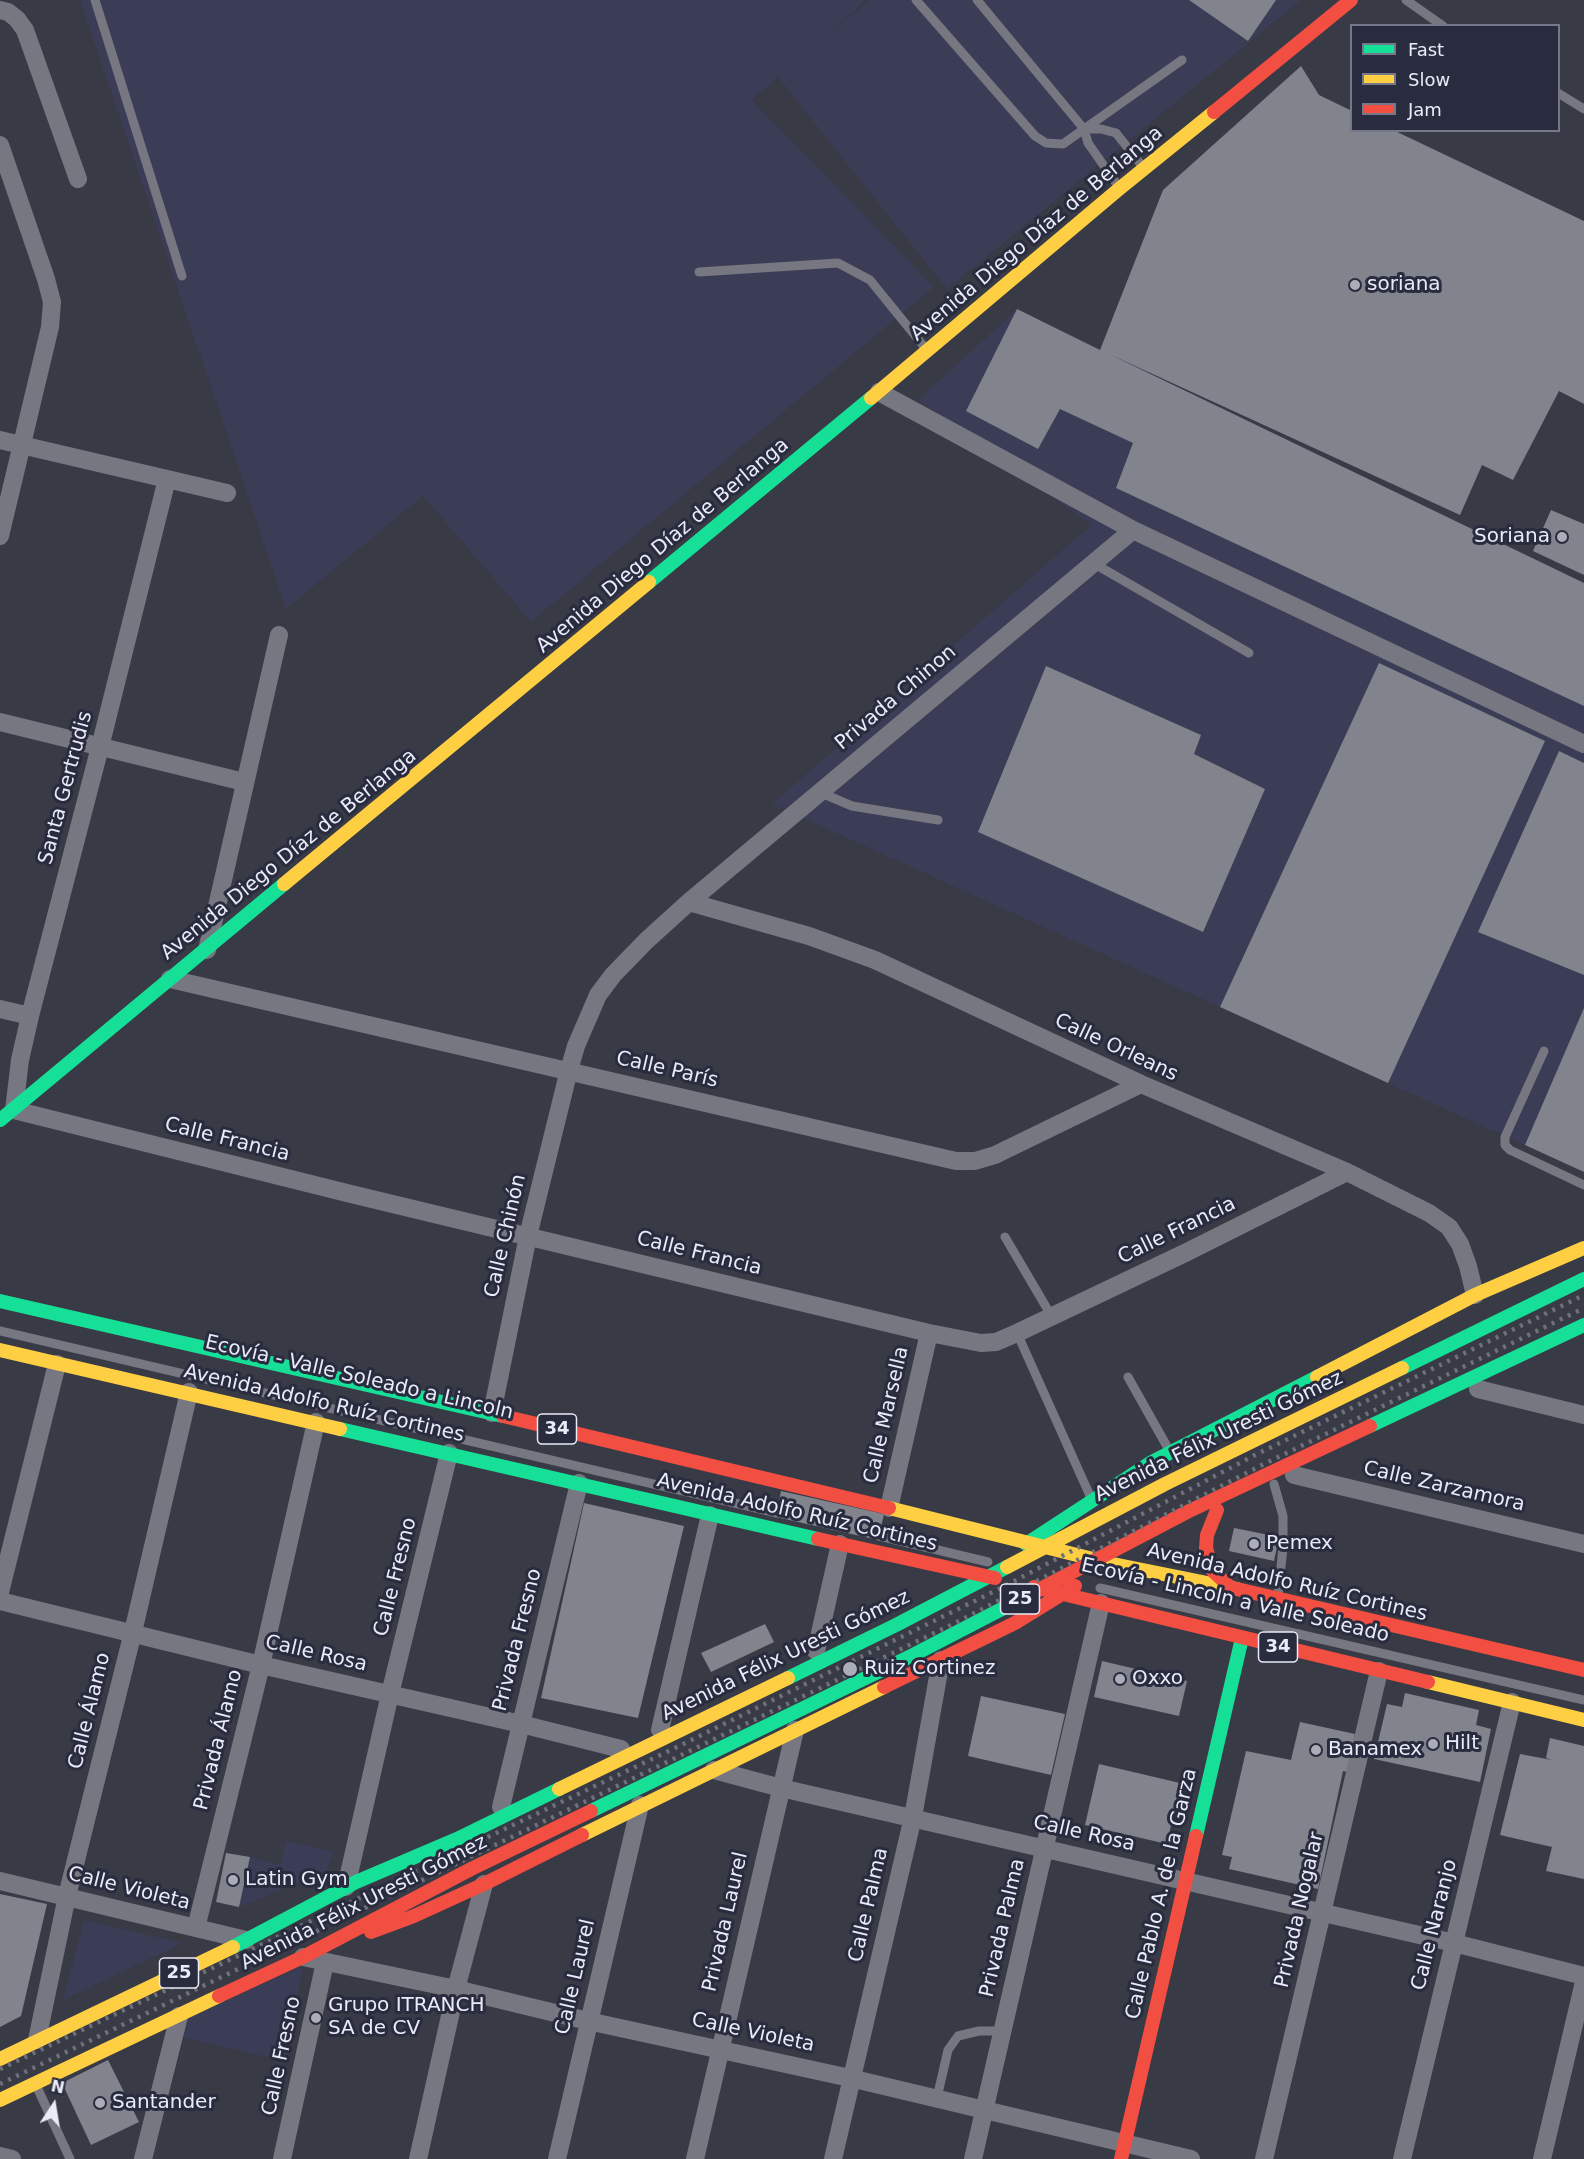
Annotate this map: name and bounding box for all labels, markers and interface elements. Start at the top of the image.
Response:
legend [1350,24,1560,132]
text: Fast [1408,39,1444,60]
text: Slow [1408,69,1450,90]
text: Jam [1408,99,1442,120]
street label: Avenida Diego Díaz de Berlanga [906,121,1168,347]
place label: soriana [1367,273,1441,297]
marker: soriana [1348,278,1362,292]
street label: Avenida Diego Díaz de Berlanga [532,433,794,659]
place label: Soriana [1474,525,1550,549]
marker: Soriana [1555,530,1569,544]
street label: Privada Chinon [831,640,961,756]
street label: Santa Gertrudis [34,709,98,867]
street label: Avenida Diego Díaz de Berlanga [156,744,422,966]
street label: Calle Orleans [1051,1009,1181,1087]
street label: Calle París [614,1047,720,1093]
street label: Calle Francia [162,1113,292,1167]
street label: Calle Chinón [480,1172,532,1300]
street label: Calle Francia [1114,1192,1240,1270]
street label: Calle Francia [634,1227,764,1281]
street label: Ecovía - Valle Soleado a Lincoln [203,1331,515,1425]
street label: Calle Marsella [860,1344,914,1486]
street label: Avenida Adolfo Ruíz Cortines [182,1360,466,1448]
street label: Avenida Félix Uresti Gómez [1091,1366,1347,1508]
road number: 34 [538,1414,576,1444]
street label: Calle Zarzamora [1361,1457,1527,1517]
street label: Avenida Adolfo Ruíz Cortines [655,1469,939,1557]
street label: Calle Fresno [370,1515,422,1639]
place label: Pemex [1266,1532,1333,1556]
marker: Pemex [1247,1537,1261,1551]
street label: Avenida Adolfo Ruíz Cortines [1145,1539,1429,1627]
street label: Ecovía - Lincoln a Valle Soleado [1079,1554,1391,1648]
street label: Privada Fresno [489,1566,547,1714]
road number: 25 [1000,1584,1040,1614]
street label: Avenida Félix Uresti Gómez [658,1585,914,1727]
street label: Calle Rosa [263,1631,369,1677]
road number: 34 [1258,1632,1298,1662]
street label: Calle Álamo [64,1650,116,1772]
place label: Ruiz Cortinez [864,1657,995,1681]
marker: Ruiz Cortinez [841,1660,859,1678]
street label: Privada Álamo [190,1667,248,1813]
place label: Oxxo [1132,1667,1183,1691]
marker: Oxxo [1113,1672,1127,1686]
place label: Hilt [1445,1732,1479,1756]
marker: Hilt [1426,1737,1440,1751]
place label: Banamex [1328,1738,1422,1762]
marker: Banamex [1309,1743,1323,1757]
street label: Calle Pablo A. de la Garza [1121,1766,1203,2022]
street label: Calle Rosa [1031,1811,1137,1857]
street label: Avenida Félix Uresti Gómez [237,1830,491,1976]
street label: Privada Nogalar [1270,1830,1330,1990]
street label: Calle Palma [844,1845,894,1965]
street label: Privada Laurel [698,1850,754,1994]
street label: Privada Palma [975,1856,1031,2000]
street label: Calle Naranjo [1407,1857,1463,1993]
street label: Calle Violeta [65,1862,193,1916]
place label: Latin Gym [245,1868,348,1892]
marker: Latin Gym [226,1873,240,1887]
street label: Calle Laurel [551,1917,601,2037]
road number: 25 [160,1958,198,1988]
street label: Calle Fresno [258,1994,306,2118]
place label: Grupo ITRANCH SA de CV [328,1994,485,2041]
street label: Calle Violeta [689,2008,817,2058]
marker: Grupo ITRANCH SA de CV [309,2011,323,2025]
north arrow [24,2075,84,2135]
text: N [49,2076,66,2098]
place label: Santander [112,2091,216,2115]
marker: Santander [93,2096,107,2110]

